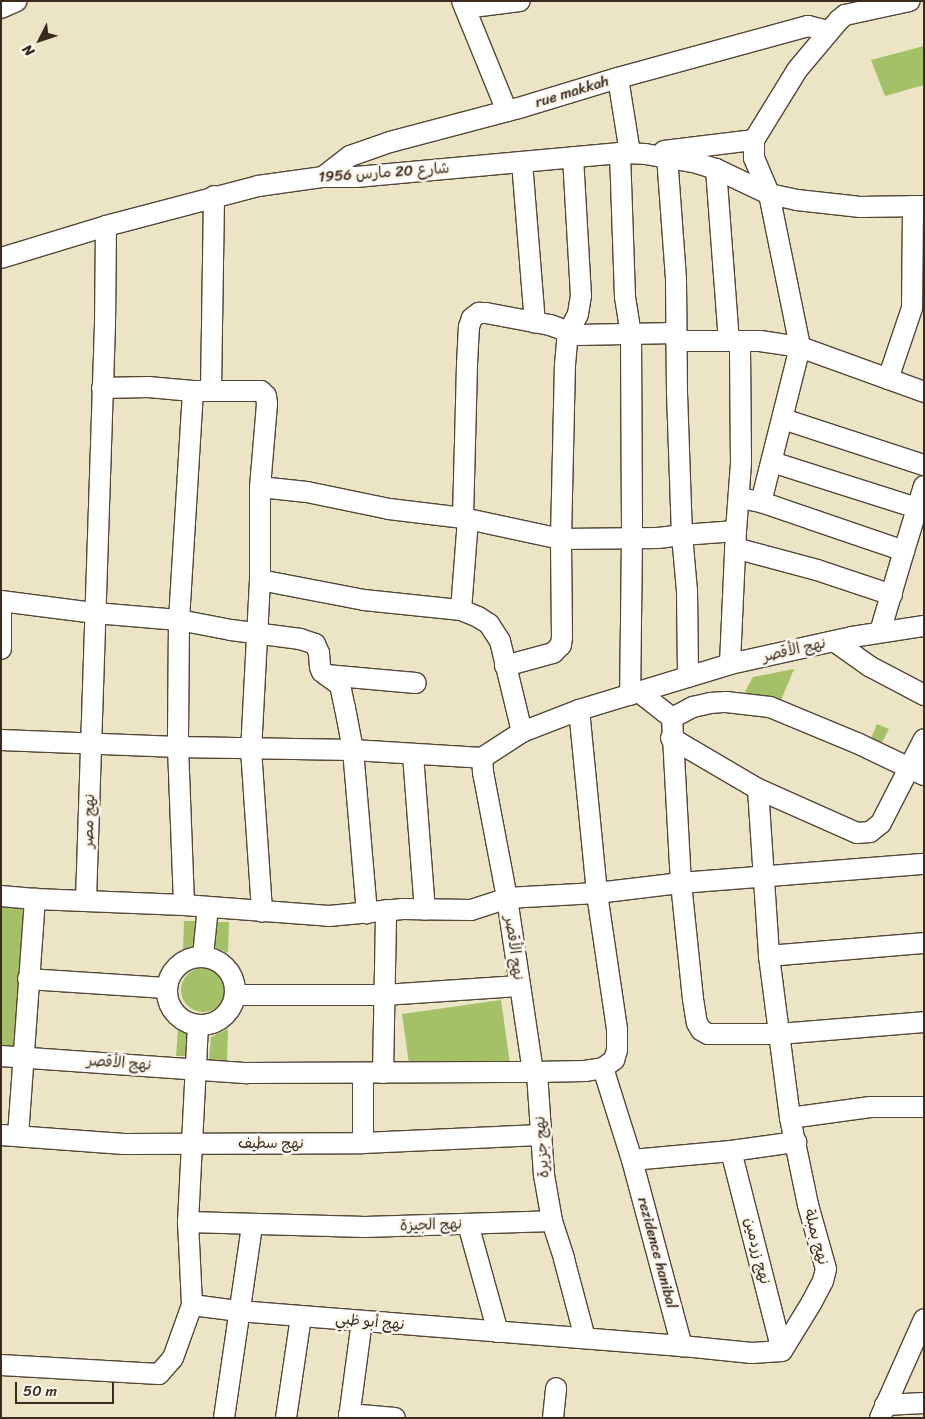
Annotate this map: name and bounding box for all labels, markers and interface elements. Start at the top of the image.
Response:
north arrow [15,15,65,65]
text: N [16,38,41,62]
street label: rue makkah [533,72,611,112]
street label: شارع 20 مارس 1956 [318,159,450,187]
street label: نهج الأقصر [760,634,828,666]
street label: نهج مصر [79,794,99,848]
street label: نهج الأقصر [501,915,527,981]
street label: نهج الأقصر [86,1052,152,1074]
street label: نهج جزيرة [531,1116,553,1178]
street label: نهج سطيف [238,1135,304,1153]
street label: rezidence hanibal [633,1195,681,1311]
street label: نهج بمبلة [800,1207,832,1267]
street label: نهج الجيزة [400,1215,462,1235]
street label: نهج زردمين [740,1216,774,1286]
street label: نهج أبو ظبي [335,1310,405,1334]
scale bar [18,1372,116,1404]
text: 50 m [23,1378,57,1404]

